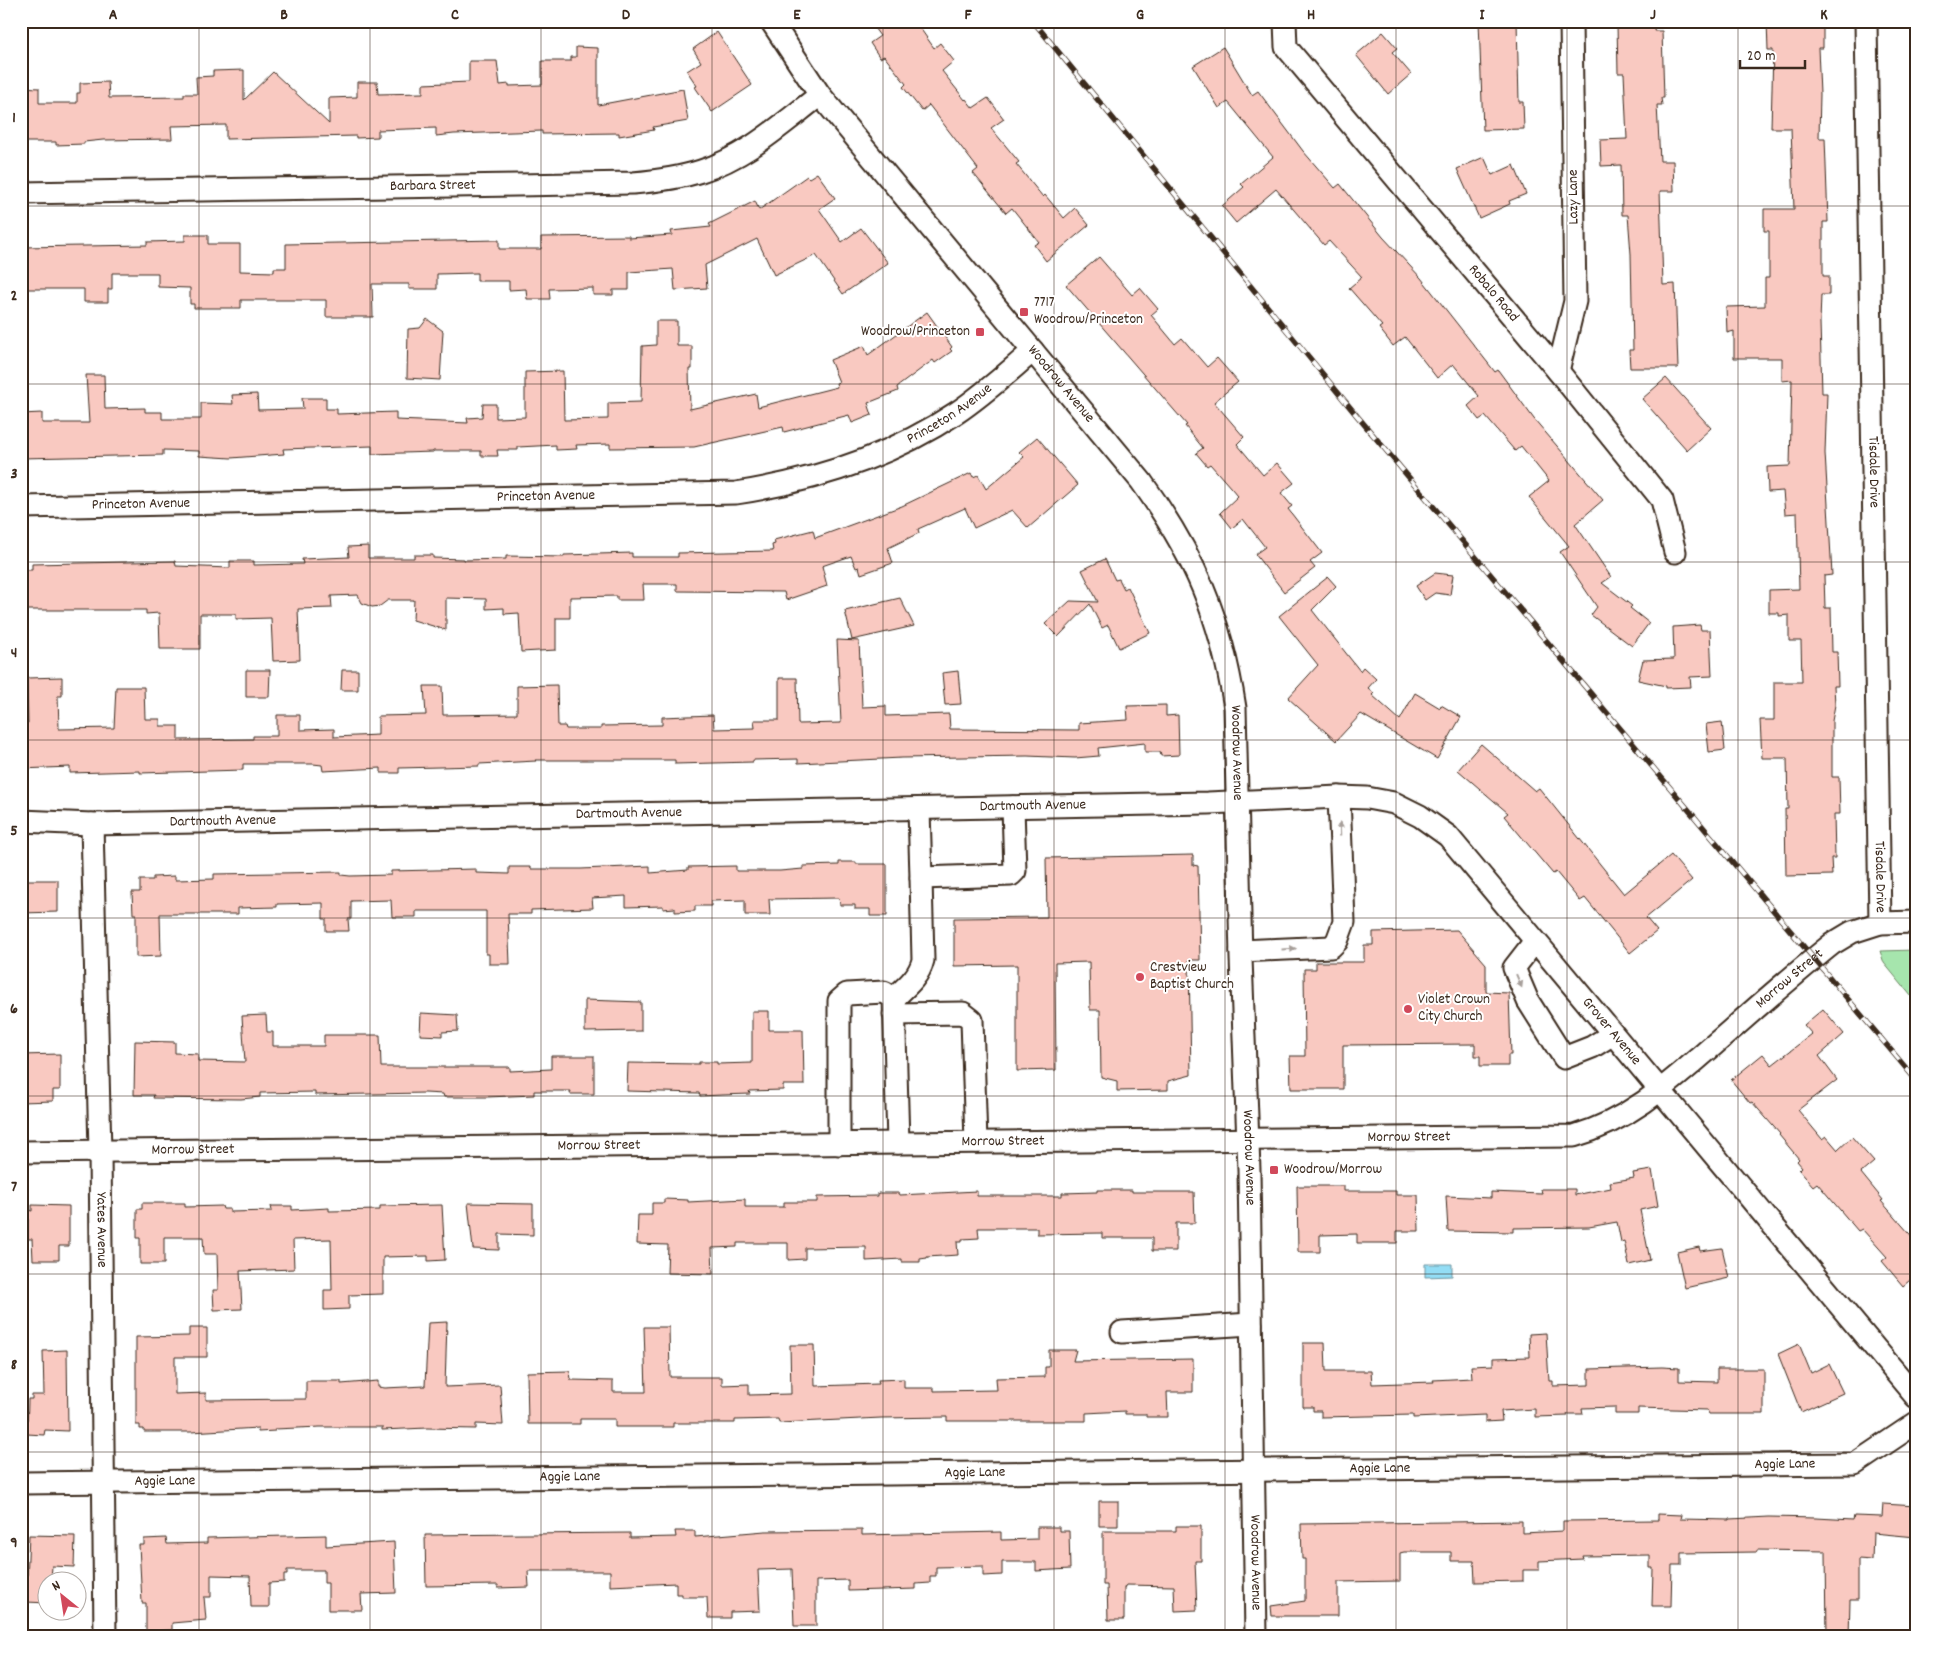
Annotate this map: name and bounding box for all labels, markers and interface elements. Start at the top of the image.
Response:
text: A [109,4,118,27]
text: B [280,4,288,27]
text: C [451,4,459,27]
text: D [622,4,631,27]
text: E [793,4,801,27]
text: F [964,4,972,27]
text: G [1136,4,1144,27]
text: H [1307,4,1315,27]
text: I [1480,4,1486,27]
text: J [1650,4,1656,27]
text: K [1820,4,1828,27]
scale bar [1740,38,1804,70]
text: 20 m [1747,46,1775,68]
text: 1 [12,107,16,130]
street label: Lazy Lane [1563,169,1585,225]
street label: Barbara Street [390,175,477,198]
street label: Robalo Road [1462,260,1524,327]
text: 2 [11,285,18,308]
place label: 7717 Woodrow/Princeton [1034,292,1143,331]
marker: 7717 Woodrow/Princeton [1018,306,1030,318]
place label: Woodrow/Princeton [861,321,970,343]
marker: Woodrow/Princeton [974,326,986,338]
street label: Woodrow Avenue [1022,341,1100,428]
street label: Princeton Avenue [903,378,998,451]
street label: Tisdale Drive [1861,436,1885,508]
text: 3 [10,463,18,486]
street label: Princeton Avenue [496,485,596,509]
street label: Princeton Avenue [92,493,191,517]
text: 4 [11,642,17,665]
street label: Woodrow Avenue [1224,705,1248,801]
street label: Dartmouth Avenue [979,794,1087,818]
street label: Dartmouth Avenue [575,802,683,826]
street label: Dartmouth Avenue [170,810,277,834]
text: 5 [10,820,18,843]
one-way arrow [1336,821,1344,837]
street label: Tisdale Drive [1868,841,1891,913]
one-way arrow [1282,944,1298,952]
street label: Morrow Street [1751,944,1829,1014]
place label: Crestview Baptist Church [1150,957,1234,996]
marker: Crestview Baptist Church [1134,971,1146,983]
one-way arrow [1516,974,1524,988]
place label: Violet Crown City Church [1418,989,1490,1028]
street label: Grover Avenue [1576,993,1646,1071]
text: 6 [10,998,18,1021]
marker: Violet Crown City Church [1402,1003,1414,1015]
street label: Woodrow Avenue [1236,1109,1261,1206]
street label: Morrow Street [1367,1126,1451,1149]
street label: Morrow Street [961,1130,1045,1153]
street label: Morrow Street [557,1135,641,1157]
street label: Morrow Street [151,1139,235,1162]
place label: Woodrow/Morrow [1284,1159,1382,1181]
marker: Woodrow/Morrow [1268,1164,1280,1176]
text: 7 [11,1176,17,1199]
street label: Yates Avenue [89,1192,112,1268]
text: 8 [11,1354,18,1377]
street label: Aggie Lane [1754,1453,1816,1476]
street label: Aggie Lane [1349,1458,1411,1480]
street label: Aggie Lane [944,1462,1006,1484]
street label: Aggie Lane [539,1466,601,1489]
street label: Aggie Lane [134,1470,196,1493]
street label: Woodrow Avenue [1243,1515,1267,1611]
text: 9 [10,1532,18,1555]
north arrow [38,1570,88,1620]
text: N [49,1576,65,1597]

